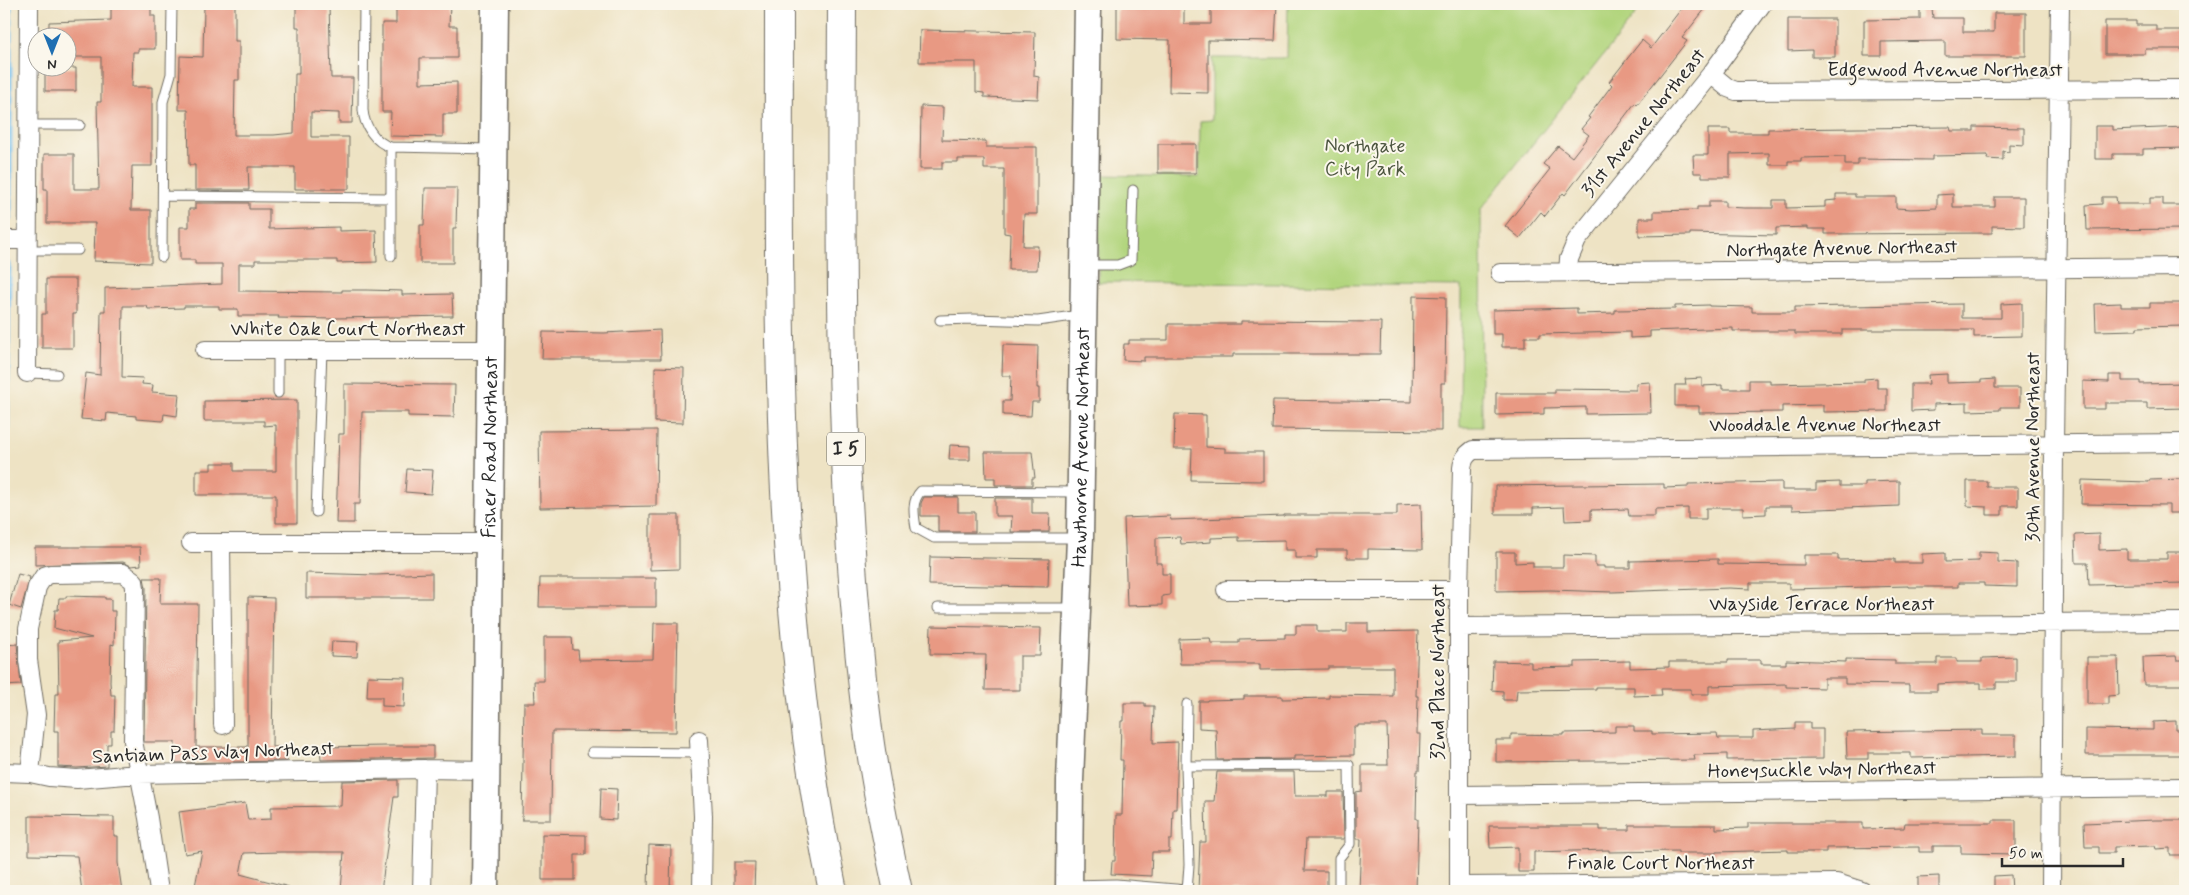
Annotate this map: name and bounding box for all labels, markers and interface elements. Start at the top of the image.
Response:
north arrow [28,28,78,78]
street label: 31st Avenue Northeast [1575,43,1713,203]
text: N [47,55,57,73]
street label: Edgewood Avenue Northeast [1827,57,2063,86]
park label: Northgate City Park [1324,133,1406,183]
street label: Northgate Avenue Northeast [1726,233,1958,265]
street label: White Oak Court Northeast [231,316,466,343]
street label: Hawthorne Avenue Northeast [1065,327,1097,568]
street label: 30th Avenue Northeast [2020,352,2047,542]
street label: Fisher Road Northeast [475,355,505,538]
street label: Wooddale Avenue Northeast [1709,412,1941,439]
road number: I 5 [827,432,865,466]
street label: 32nd Place Northeast [1425,584,1452,760]
street label: Wayside Terrace Northeast [1709,591,1935,618]
street label: Santiam Pass Way Northeast [92,735,335,771]
street label: Honeysuckle Way Northeast [1707,755,1937,785]
scale bar [2002,835,2123,867]
text: 50 m [2009,844,2043,864]
street label: Finale Court Northeast [1567,850,1755,877]

